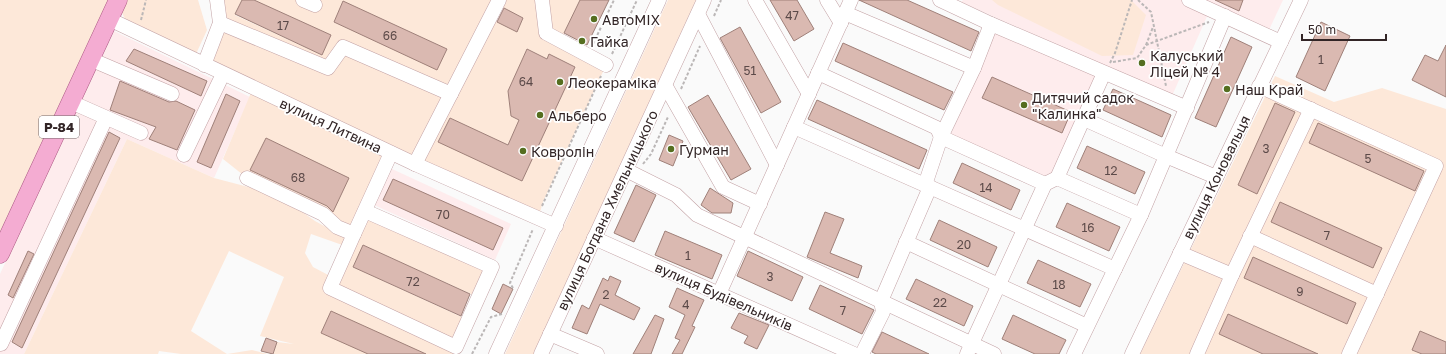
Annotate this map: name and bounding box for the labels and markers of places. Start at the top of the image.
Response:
place label: АвтоMIX [602,11,660,28]
marker: АвтоMIX [589,14,599,24]
place label: Гайка [590,33,629,50]
marker: Гайка [577,36,587,46]
place label: Калуський Ліцей № 4 [1150,47,1223,80]
marker: Калуський Ліцей № 4 [1137,58,1147,68]
place label: Леокераміка [568,74,657,91]
marker: Леокераміка [555,77,565,87]
place label: Наш Край [1235,81,1303,98]
marker: Наш Край [1222,84,1232,94]
place label: Дитячий садок "Калинка" [1032,89,1134,122]
marker: Дитячий садок "Калинка" [1019,100,1029,110]
place label: Альберо [548,107,607,124]
marker: Альберо [535,110,545,120]
place label: Гурман [679,141,729,158]
place label: Ковролін [531,143,594,160]
marker: Гурман [666,144,676,154]
marker: Ковролін [518,146,528,156]

